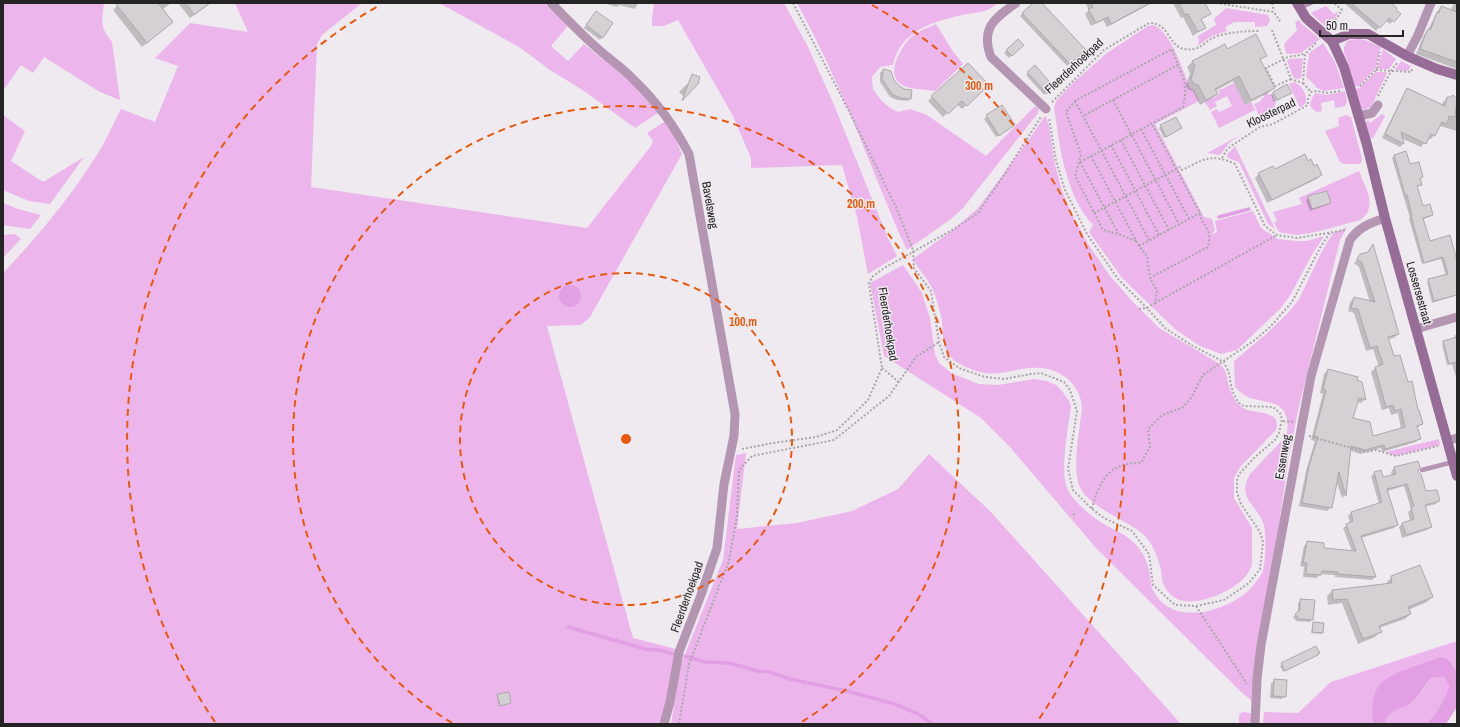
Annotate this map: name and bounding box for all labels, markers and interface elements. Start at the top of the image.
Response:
scale bar [1320,12,1403,38]
text: 50 m [1326,18,1348,34]
street label: Fleerderhoekpad [1041,35,1107,97]
text: 300 m [965,78,993,94]
street label: Kloosterpad [1244,94,1298,132]
street label: Bavelsweg [698,180,722,230]
text: 200 m [847,196,875,212]
street label: Lossersestraat [1402,260,1436,326]
street label: Fleerderhoekpad [874,286,902,362]
text: 100 m [729,314,757,330]
centre of rings [619,432,633,446]
street label: Essenweg [1271,433,1295,481]
street label: Fleerderhoekpad [667,559,707,635]

